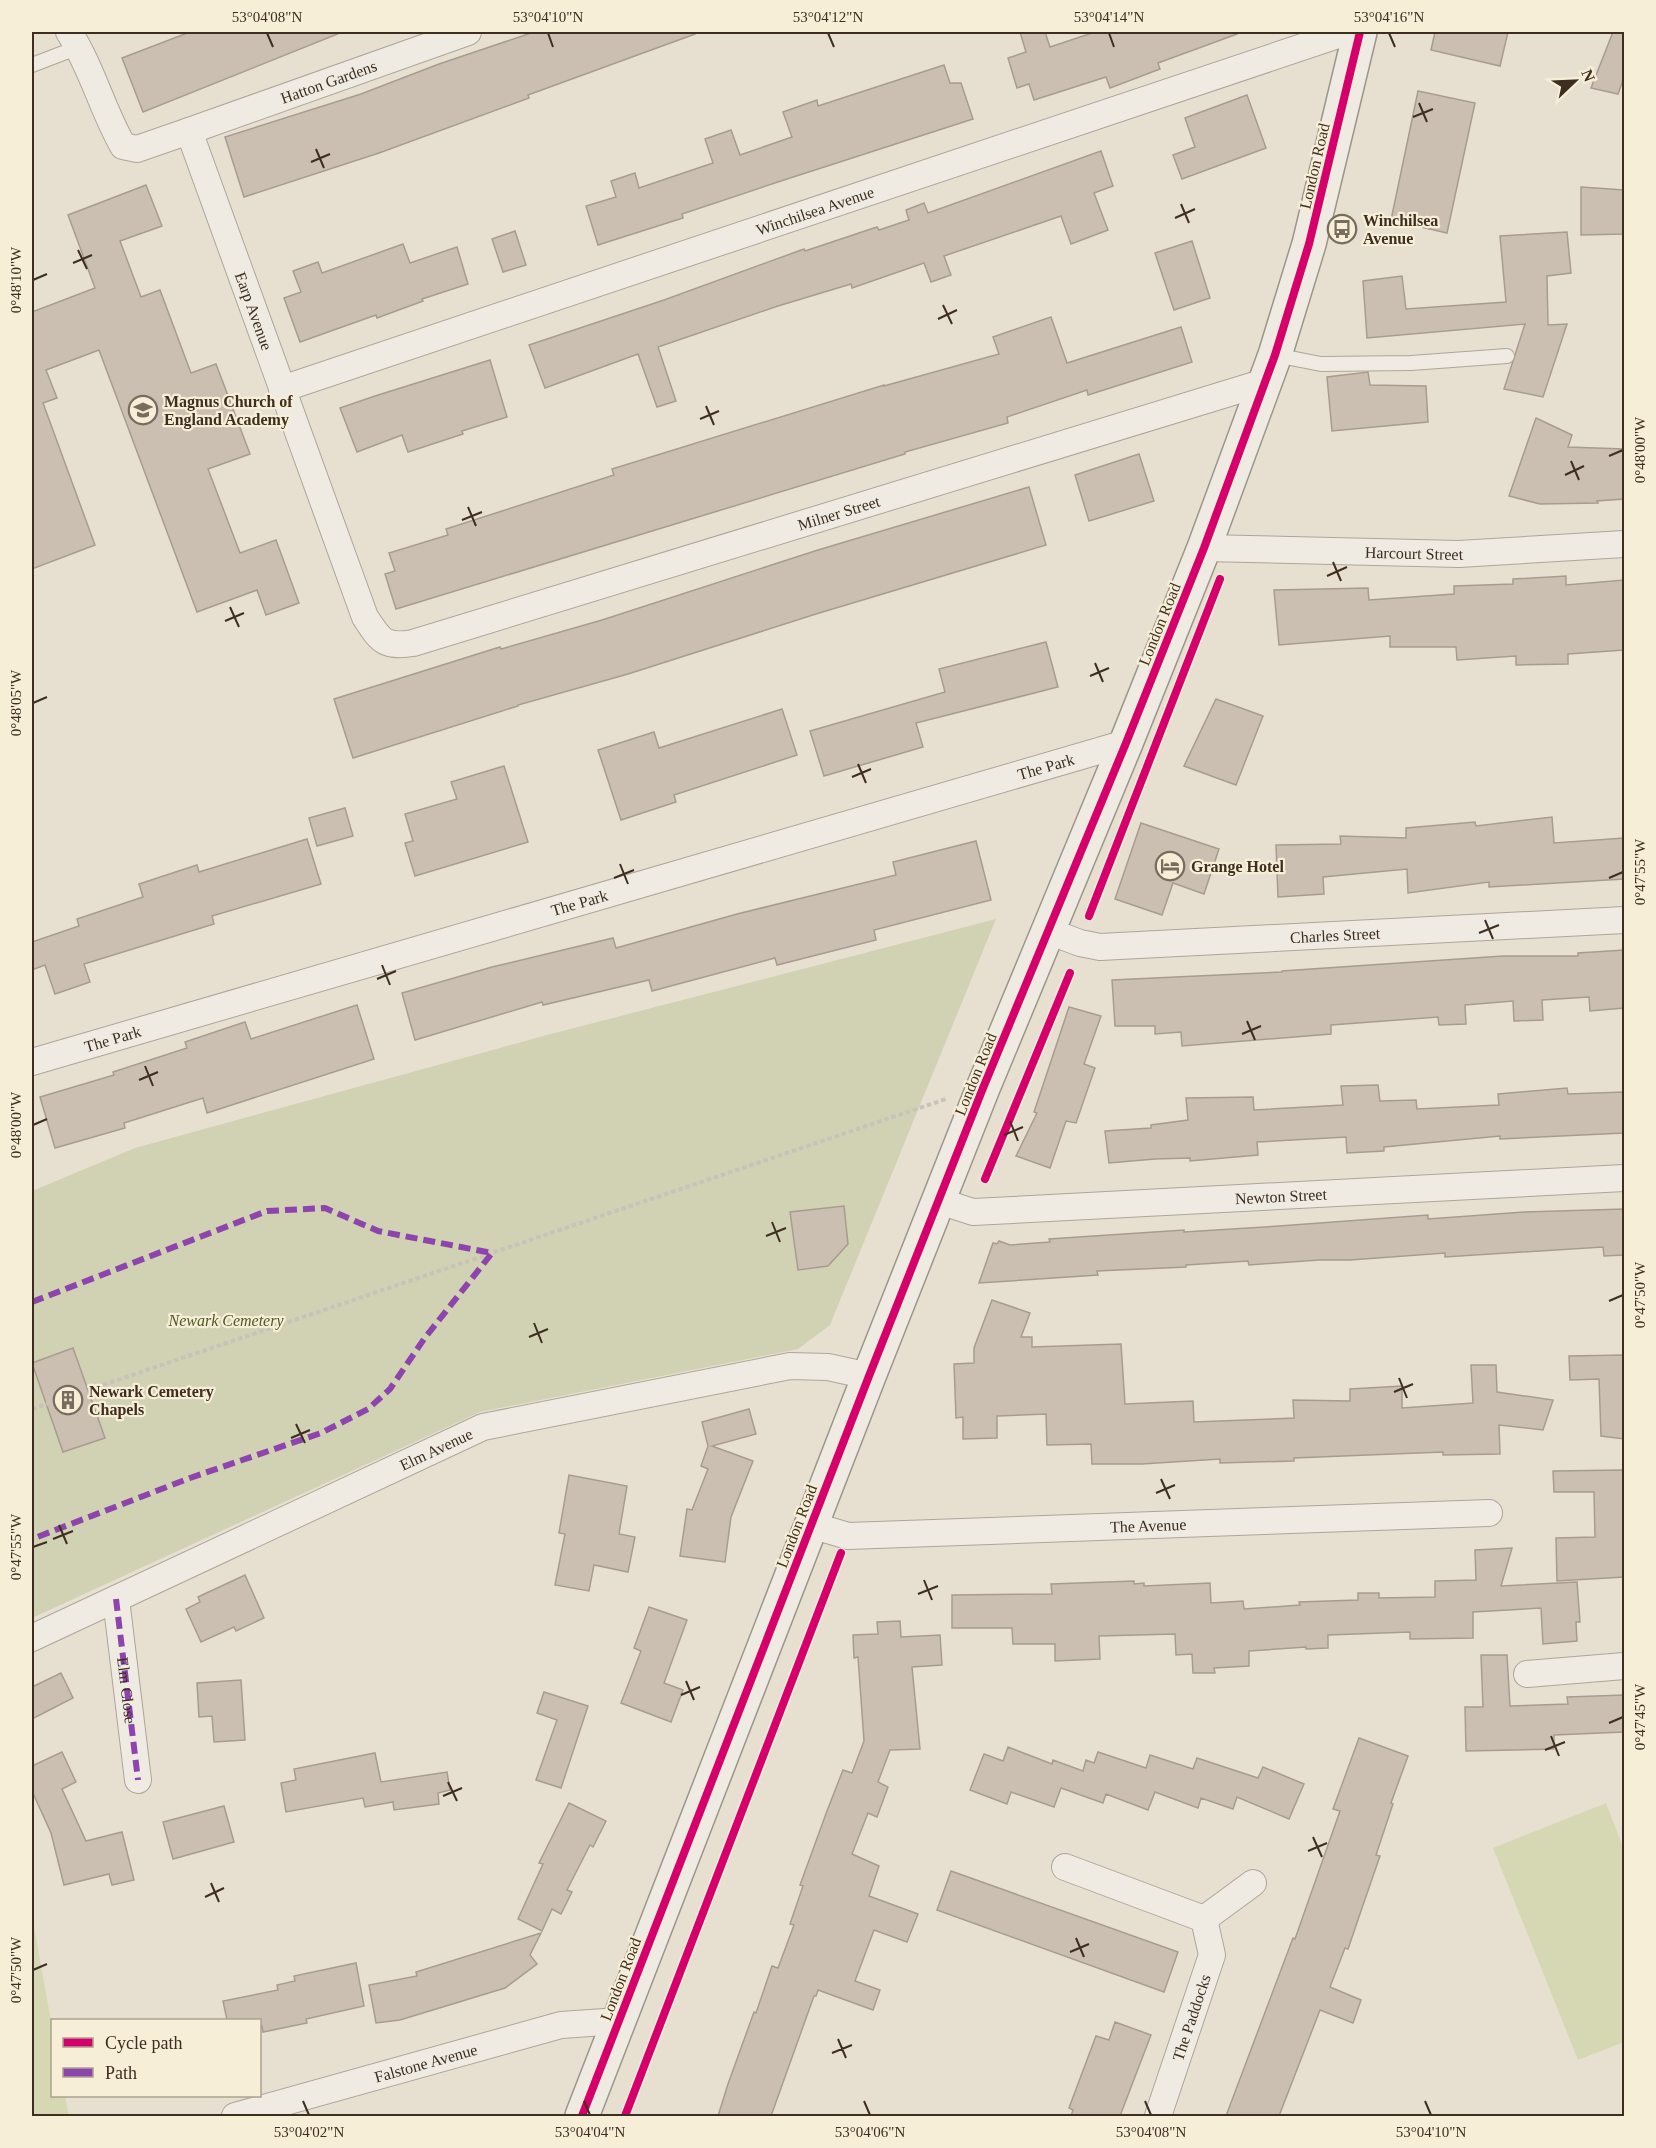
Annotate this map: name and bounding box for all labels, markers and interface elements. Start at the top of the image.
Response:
text: 53°04'08"N [232,9,302,25]
text: 53°04'10"N [513,9,583,25]
text: 53°04'12"N [793,9,863,25]
text: 53°04'14"N [1074,9,1144,25]
text: 53°04'16"N [1354,9,1424,25]
north arrow [1545,51,1605,111]
street label: Hatton Gardens [278,57,379,107]
text: N [1578,67,1599,84]
street label: London Road [1296,122,1333,211]
street label: Winchilsea Avenue [754,183,876,238]
place label: Winchilsea Avenue [1363,212,1438,247]
bus stop icon: Winchilsea Avenue [1326,213,1358,245]
text: 0°48'10"W [8,246,24,313]
street label: Earp Avenue [232,270,276,353]
place label: Magnus Church of England Academy [164,393,293,429]
school or university icon: Magnus Church of England Academy [127,394,159,426]
text: 0°48'00"W [1632,416,1648,483]
street label: Milner Street [796,492,882,534]
street label: Harcourt Street [1365,544,1464,563]
street label: London Road [1135,580,1184,668]
text: 0°48'05"W [8,669,24,736]
street label: The Park [1016,751,1076,783]
text: 0°47'55"W [1632,838,1648,905]
hotel icon: Grange Hotel [1154,850,1186,882]
place label: Grange Hotel [1191,858,1284,876]
street label: The Park [549,887,610,919]
street label: Charles Street [1290,925,1381,946]
street label: The Park [82,1023,143,1055]
street label: London Road [951,1030,1000,1118]
text: 0°48'00"W [8,1091,24,1158]
street label: Newton Street [1234,1186,1328,1207]
text: 0°47'50"W [1632,1261,1648,1328]
park label: Newark Cemetery [167,1312,284,1330]
place label: Newark Cemetery Chapels [89,1383,214,1419]
building icon: Newark Cemetery Chapels [52,1384,84,1416]
street label: Elm Avenue [397,1425,475,1474]
street label: London Road [773,1482,820,1570]
text: 0°47'55"W [8,1513,24,1580]
street label: The Avenue [1110,1516,1187,1536]
street label: Elm Close [114,1656,139,1725]
text: 0°47'45"W [1632,1683,1648,1750]
street label: London Road [597,1935,644,2023]
text: 0°47'50"W [8,1936,24,2003]
street label: The Paddocks [1169,1972,1214,2063]
legend [51,2019,261,2097]
text: Cycle path [105,2033,182,2053]
street label: Falstone Avenue [373,2041,479,2086]
text: Path [105,2063,137,2083]
text: 53°04'02"N [274,2124,344,2140]
text: 53°04'04"N [555,2124,625,2140]
text: 53°04'06"N [835,2124,905,2140]
text: 53°04'08"N [1116,2124,1186,2140]
text: 53°04'10"N [1396,2124,1466,2140]

